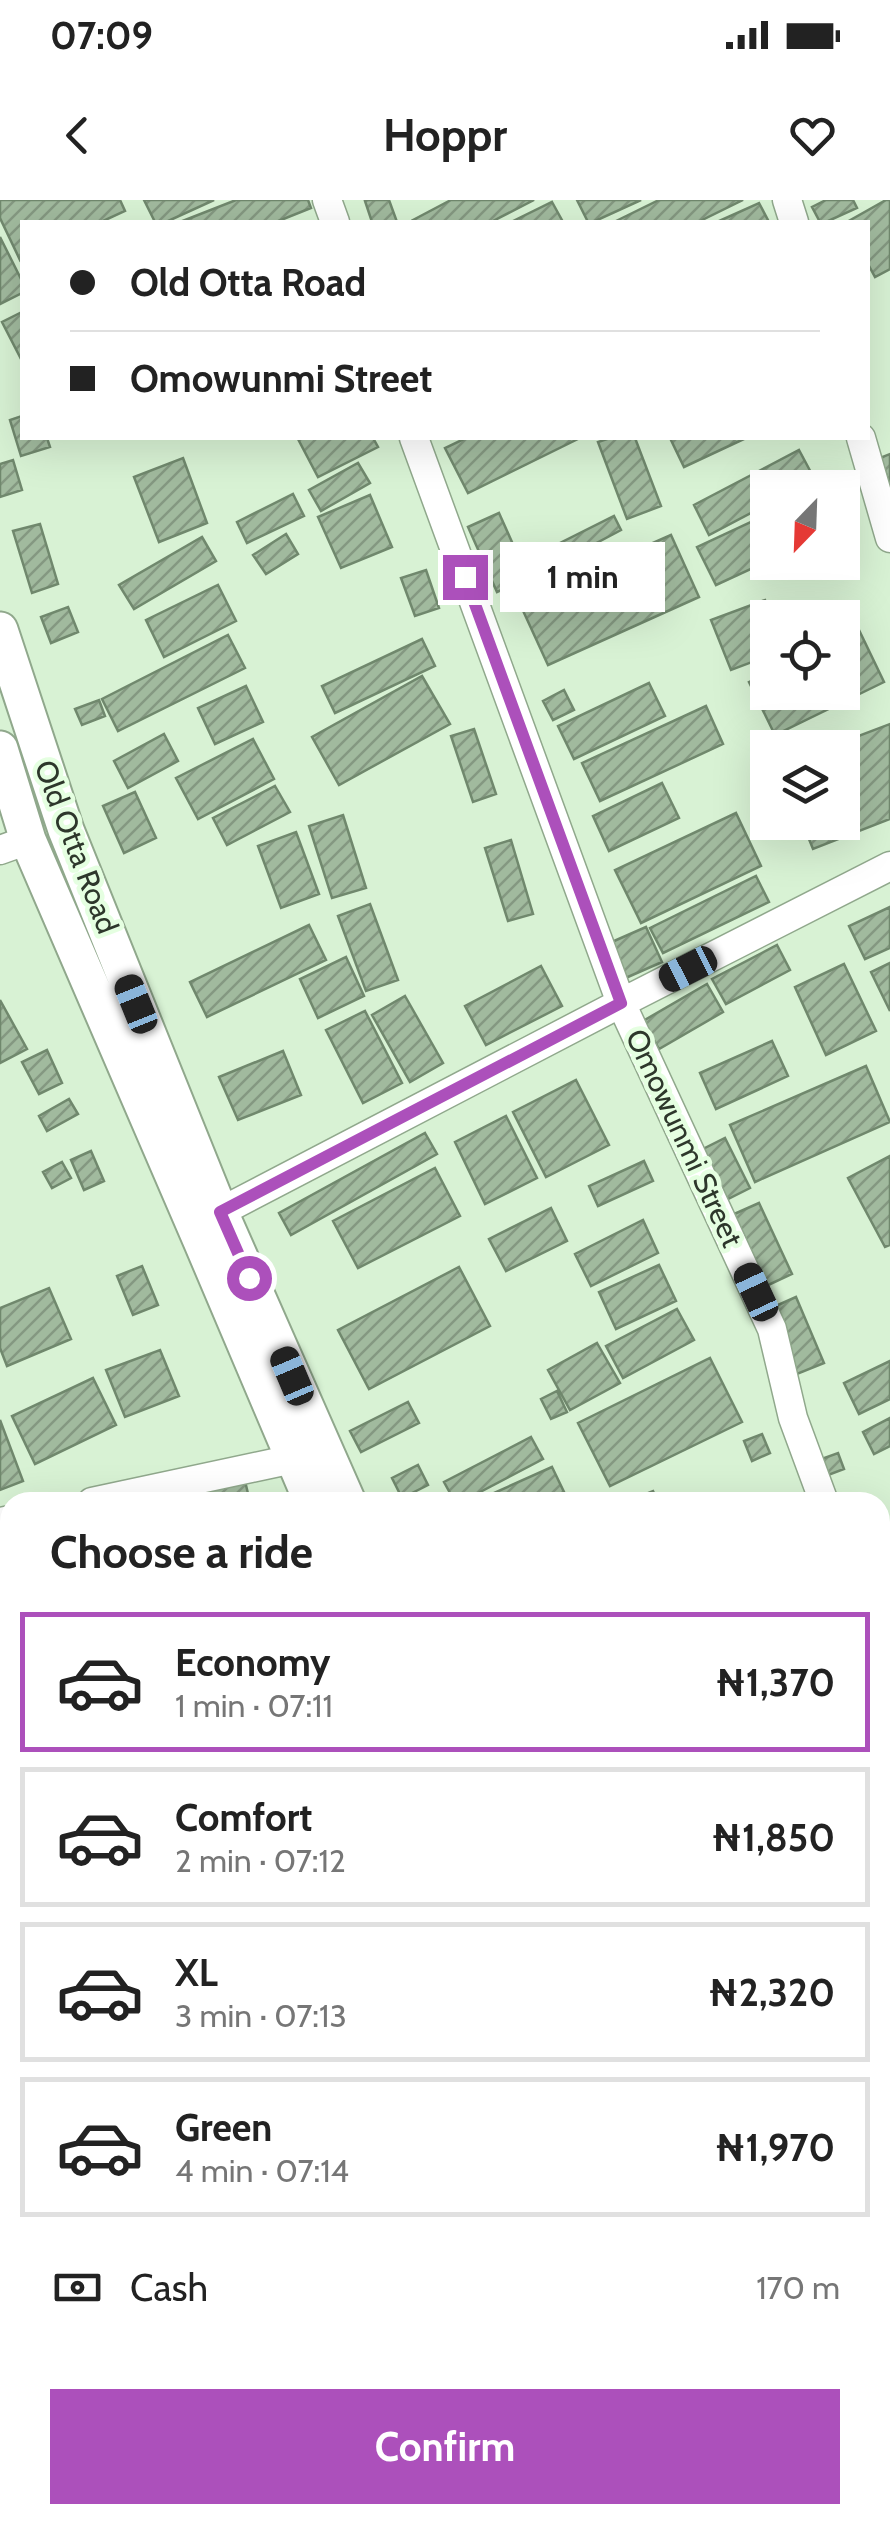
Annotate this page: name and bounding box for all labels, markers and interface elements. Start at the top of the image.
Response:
text: 07:09 [50,12,153,59]
icon: back [50,108,105,163]
text: Hoppr [383,108,507,162]
icon: heart [785,108,840,163]
text: Old Otta Road [130,259,366,306]
text: Omowunmi Street [130,355,432,402]
north arrow [750,470,860,580]
map controls [750,470,860,840]
callout: 1 min [500,542,665,612]
route end [443,555,488,600]
text: 1 min [546,557,619,596]
button: locate [750,600,860,710]
button: layers [750,730,860,840]
street label: Old Otta Road [26,755,126,939]
car [654,942,722,996]
car [111,971,161,1037]
street label: Omowunmi Street [618,1023,751,1253]
route start [227,1256,272,1301]
car [730,1258,782,1326]
car [266,1343,318,1409]
text: Choose a ride [50,1525,313,1579]
icon: car [55,1637,145,1727]
text: Economy [175,1639,330,1686]
text: ₦1,370 [715,1659,835,1706]
text: 1 min · 07:11 [175,1686,333,1725]
icon: car [55,1792,145,1882]
text: Comfort [175,1794,312,1841]
text: ₦1,850 [711,1814,835,1861]
text: 2 min · 07:12 [175,1841,346,1880]
icon: car [55,1947,145,2037]
text: XL [175,1949,218,1996]
text: ₦2,320 [708,1969,835,2016]
text: 3 min · 07:13 [175,1996,347,2035]
icon: car [55,2102,145,2192]
text: Green [175,2104,272,2151]
text: ₦1,970 [715,2124,835,2171]
text: 4 min · 07:14 [175,2151,349,2190]
icon: cash [50,2260,105,2315]
text: Cash [130,2264,208,2311]
text: 170 m [756,2268,840,2307]
button: Confirm [50,2389,840,2504]

